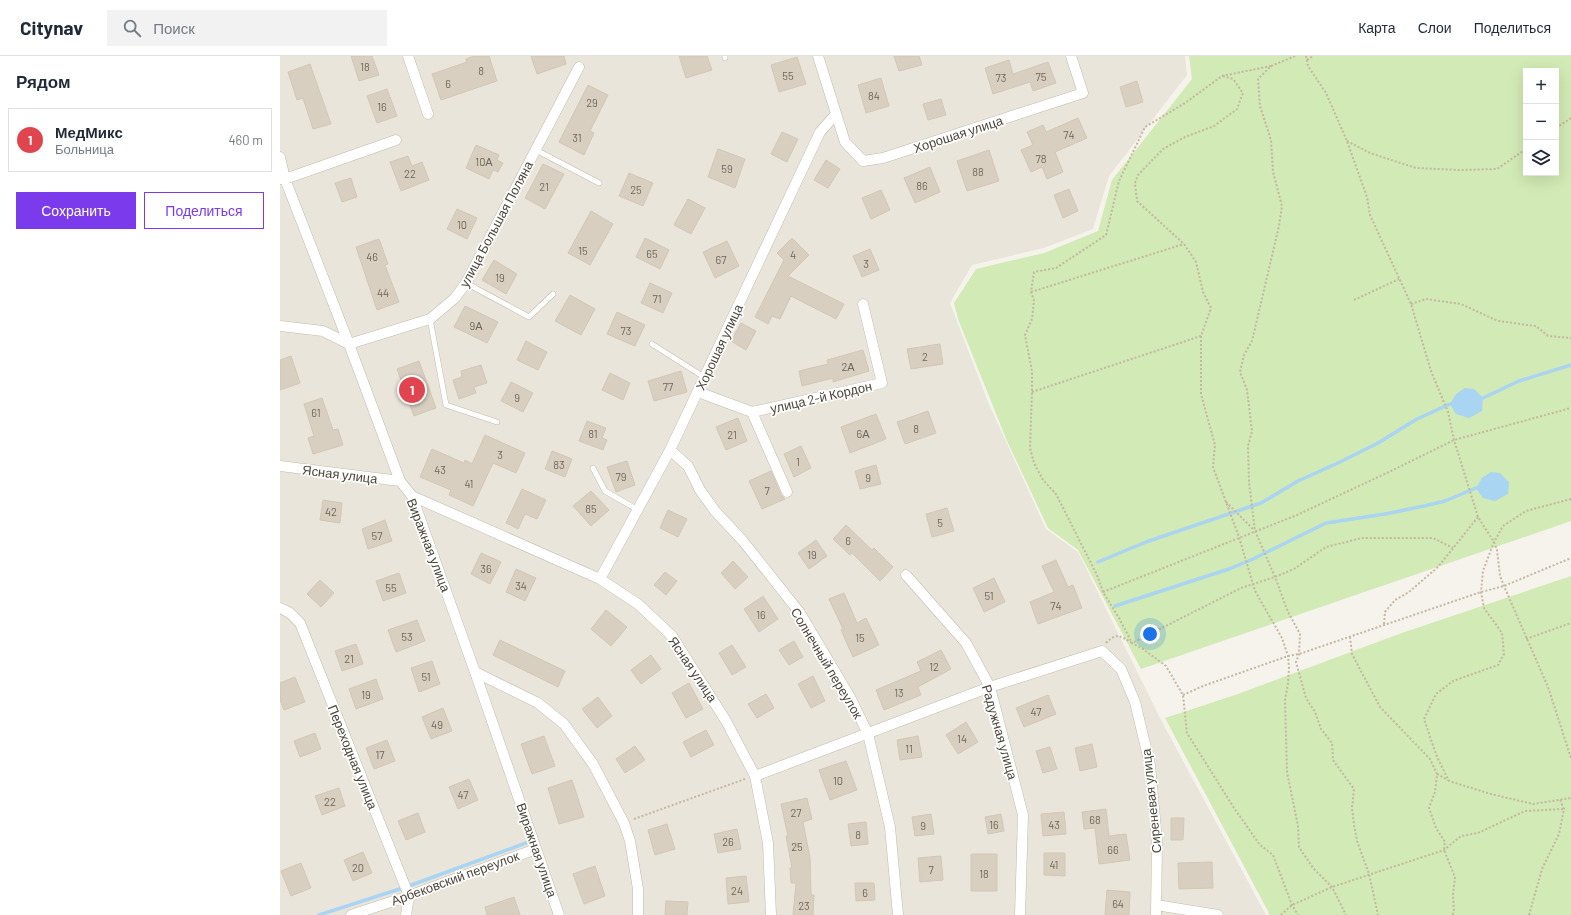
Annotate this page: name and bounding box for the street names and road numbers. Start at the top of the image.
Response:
street label: Хорошая улица [911,112,1006,156]
street label: улица Большая Поляна [456,157,536,290]
street label: Хорошая улица [692,301,746,393]
street label: улица 2-й Кордон [769,378,873,416]
street label: Ясная улица [301,461,379,487]
street label: Виражная улица [404,496,454,595]
street label: Солнечный переулок [788,605,867,722]
street label: Ясная улица [665,633,721,705]
street label: Радужная улица [979,683,1021,782]
street label: Переходная улица [325,702,382,812]
street label: Сиреневая улица [1137,747,1164,854]
street label: Виражная улица [513,801,561,900]
street label: Арбековский переулок [389,847,521,909]

